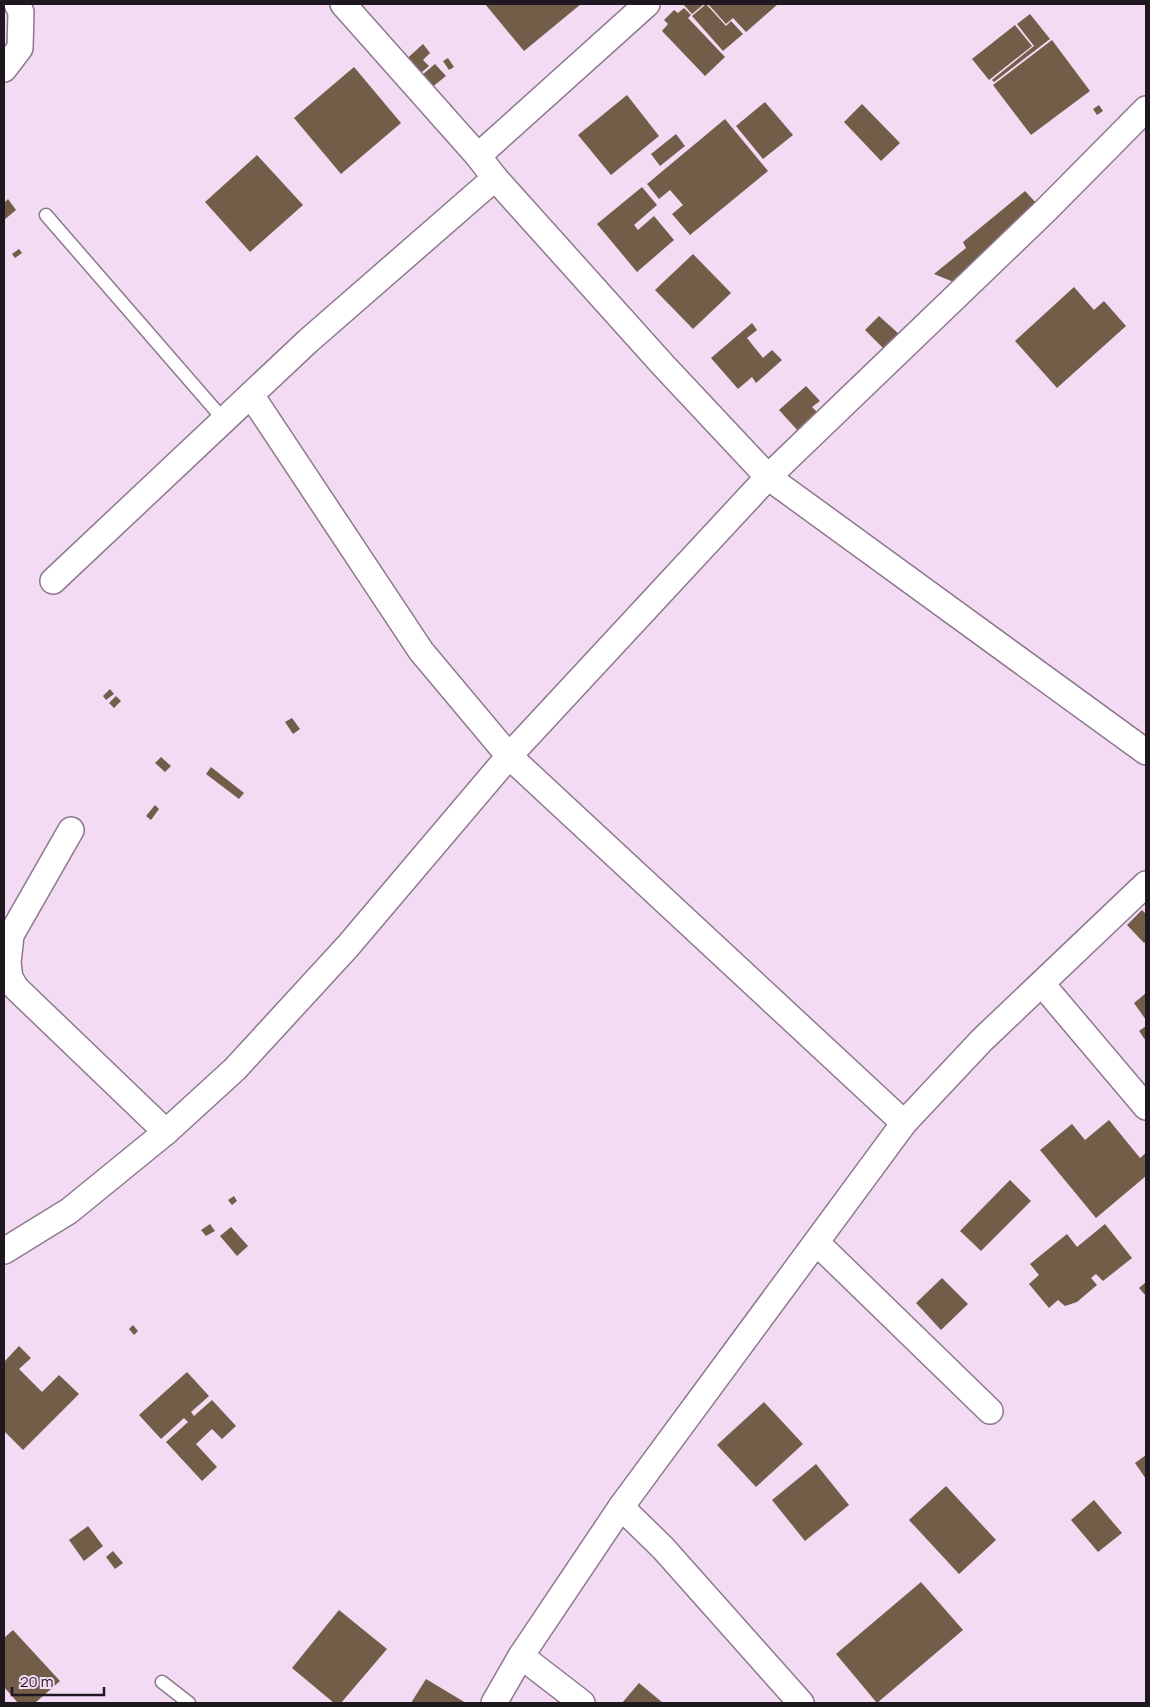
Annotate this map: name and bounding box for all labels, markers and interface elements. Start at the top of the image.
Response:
scale bar [12,1664,105,1696]
text: 20 m [20,1671,53,1692]

